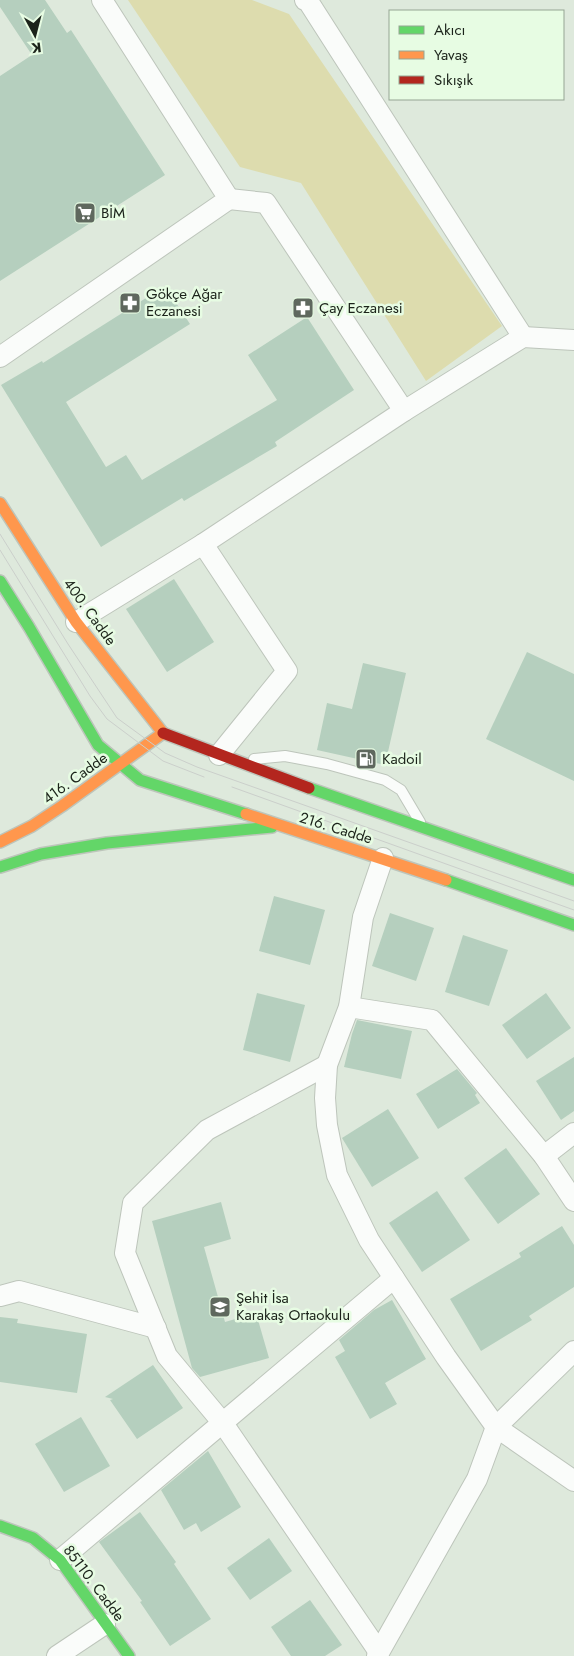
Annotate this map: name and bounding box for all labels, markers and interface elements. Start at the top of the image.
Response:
north arrow [10,10,60,60]
legend [389,10,564,100]
text: Akıcı [434,19,465,41]
text: K [30,37,43,58]
text: Yavaş [434,44,468,66]
text: Sıkışık [434,69,474,91]
supermarket icon: BİM [73,201,97,225]
place label: BİM [101,202,125,224]
place label: Gökçe Ağar Eczanesi [146,283,223,322]
pharmacy icon: Gökçe Ağar Eczanesi [118,291,142,315]
pharmacy icon: Çay Eczanesi [291,296,315,320]
place label: Çay Eczanesi [319,297,403,319]
street label: 400. Cadde [58,574,122,650]
street label: 416. Cadde [38,747,112,809]
fuel station icon: Kadoil [354,747,378,771]
place label: Kadoil [382,748,422,770]
street label: 216. Cadde [297,806,375,850]
place label: Şehit İsa Karakaş Ortaokulu [236,1287,350,1326]
school or university icon: Şehit İsa Karakaş Ortaokulu [208,1295,232,1319]
street label: 85110. Cadde [58,1540,130,1626]

